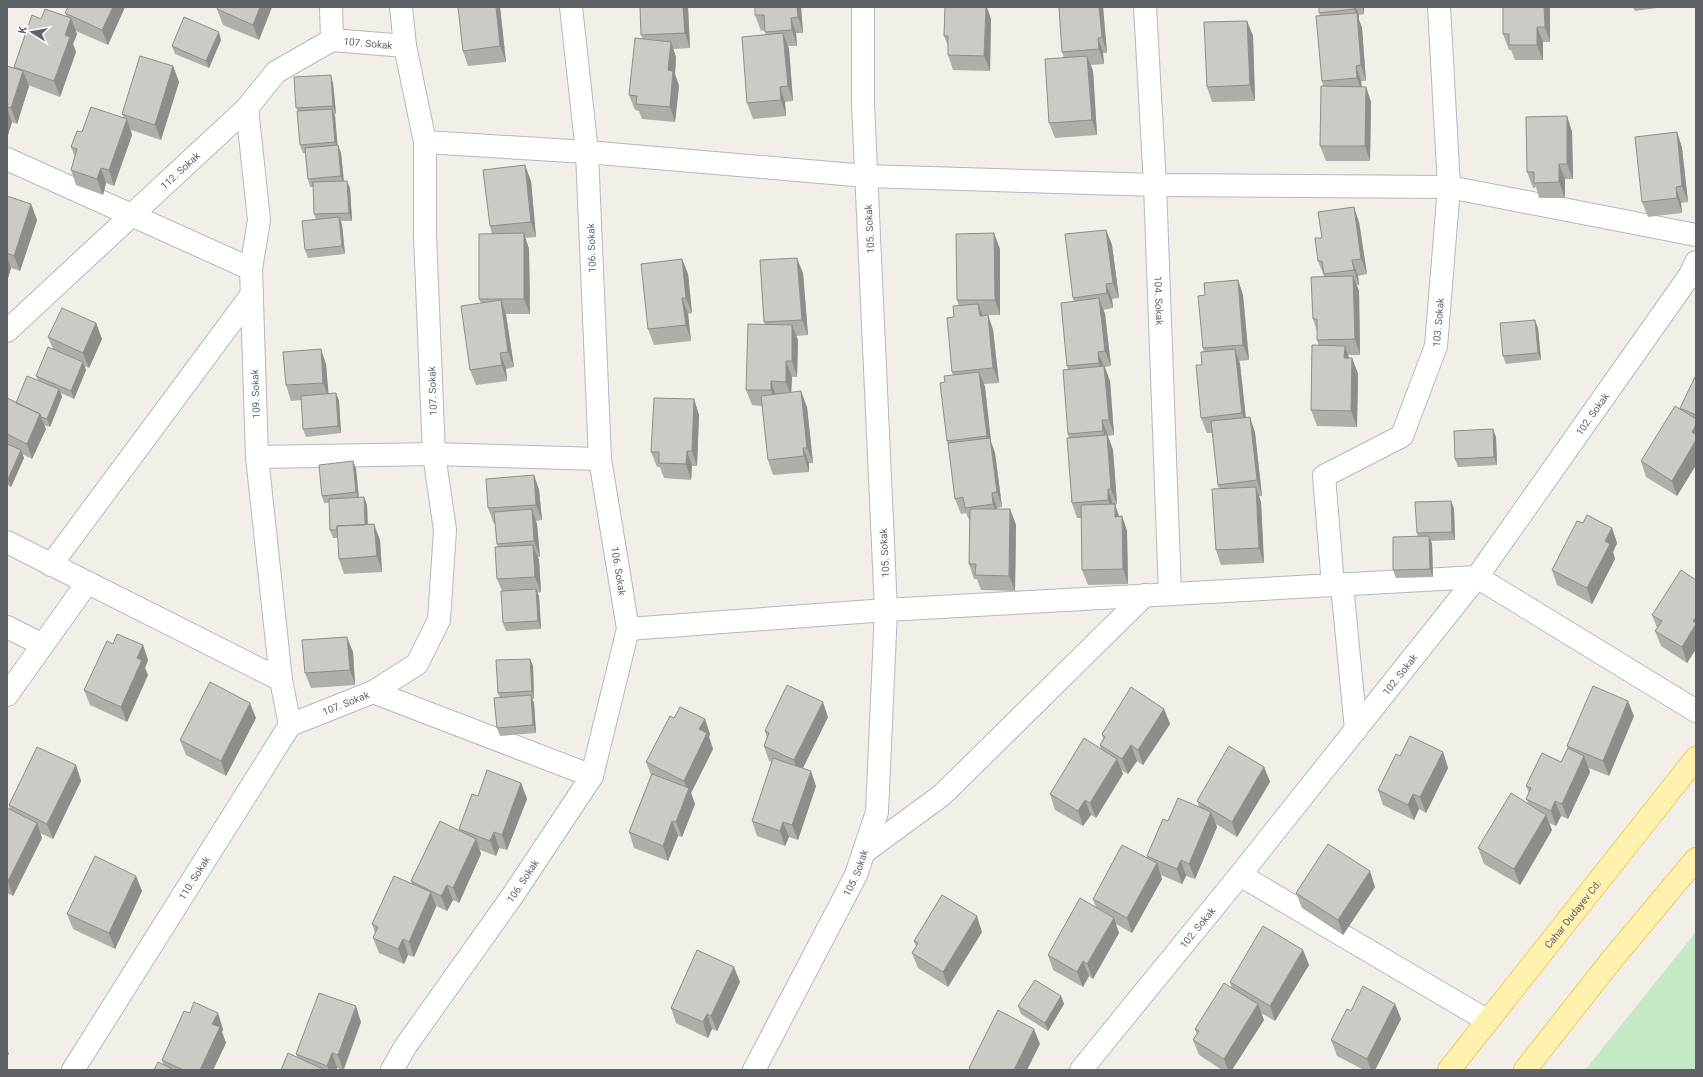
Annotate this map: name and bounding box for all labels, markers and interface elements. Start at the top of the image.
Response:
north arrow [12,12,52,52]
text: K [16,25,30,35]
street label: 107. Sokak [343,36,394,51]
street label: 112. Sokak [158,149,203,192]
street label: 105. Sokak [863,203,876,254]
street label: 106. Sokak [585,222,598,273]
street label: 104. Sokak [1152,276,1165,326]
street label: 103. Sokak [1431,296,1446,347]
street label: 107. Sokak [426,365,439,416]
street label: 109. Sokak [249,368,262,419]
street label: 102. Sokak [1574,390,1612,437]
street label: 105. Sokak [878,527,891,578]
street label: 106. Sokak [609,546,628,597]
street label: 102. Sokak [1380,651,1420,697]
street label: 107. Sokak [321,689,372,718]
street label: 105. Sokak [841,847,870,898]
street label: 110. Sokak [177,854,213,902]
street label: 106. Sokak [505,857,542,905]
street label: Cahar Dudayev Cd. [1543,878,1603,951]
street label: 102. Sokak [1178,904,1218,950]

